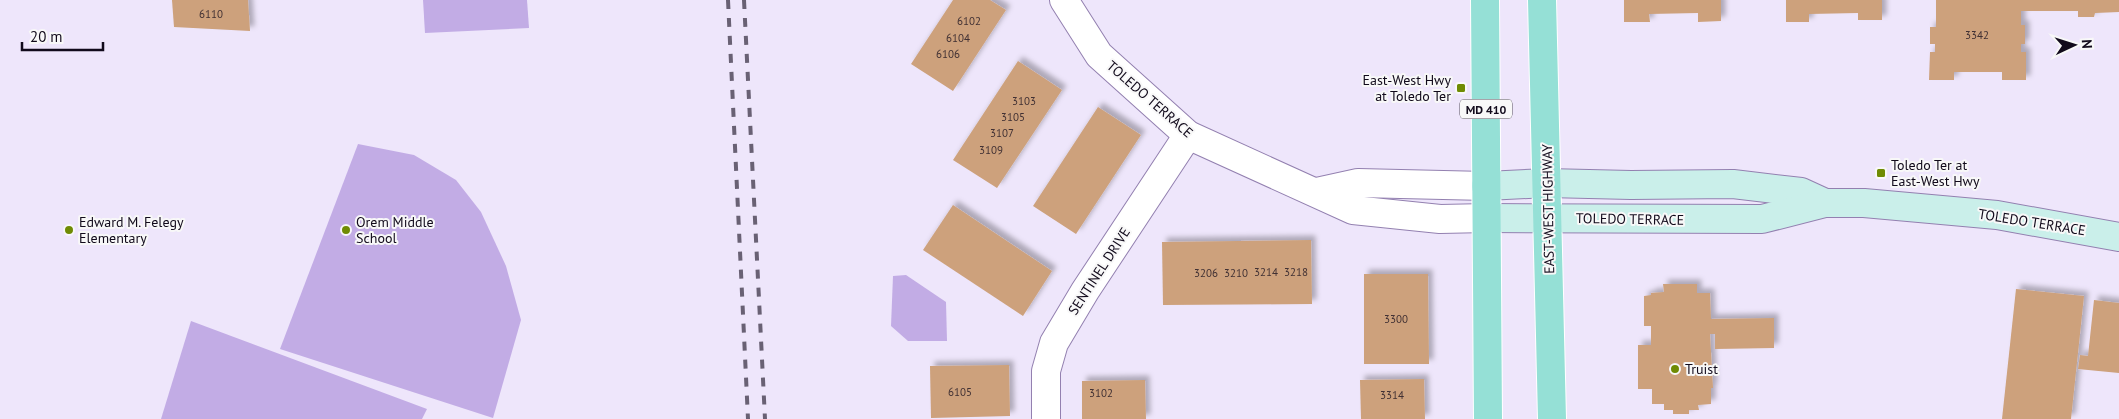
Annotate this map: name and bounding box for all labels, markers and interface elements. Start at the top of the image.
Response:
house number: 6110 [199,7,223,21]
house number: 6102 [957,14,981,28]
scale bar [22,20,104,52]
north arrow [2049,20,2099,70]
text: 20 m [30,27,63,46]
house number: 3342 [1965,28,1989,42]
house number: 6104 [946,31,970,45]
text: N [2078,39,2096,49]
house number: 6106 [936,47,960,61]
street label: TOLEDO TERRACE [1103,57,1197,141]
place label: East-West Hwy at Toledo Ter [1363,71,1451,105]
marker: East-West Hwy at Toledo Ter [1455,82,1467,94]
house number: 3103 [1012,94,1036,108]
road number: MD 410 [1460,100,1512,118]
house number: 3105 [1001,110,1025,124]
house number: 3107 [990,126,1014,140]
house number: 3109 [979,143,1003,157]
street label: EAST-WEST HIGHWAY [1538,144,1558,274]
place label: Toledo Ter at East-West Hwy [1891,156,1980,190]
marker: Toledo Ter at East-West Hwy [1875,167,1887,179]
street label: TOLEDO TERRACE [1977,205,2087,239]
street label: TOLEDO TERRACE [1576,209,1684,229]
place label: Edward M. Felegy Elementary [79,213,184,247]
place label: Orem Middle School [356,213,434,247]
marker: Edward M. Felegy Elementary [63,224,75,236]
marker: Orem Middle School [340,224,352,236]
street label: SENTINEL DRIVE [1064,224,1134,318]
house number: 3214 [1254,265,1278,279]
house number: 3218 [1284,265,1308,279]
house number: 3206 [1194,266,1218,280]
house number: 3210 [1224,266,1248,280]
house number: 3300 [1384,312,1408,326]
place label: Truist [1685,360,1718,378]
marker: Truist [1669,363,1681,375]
house number: 6105 [948,385,972,399]
house number: 3102 [1089,386,1113,400]
house number: 3314 [1380,388,1404,402]

